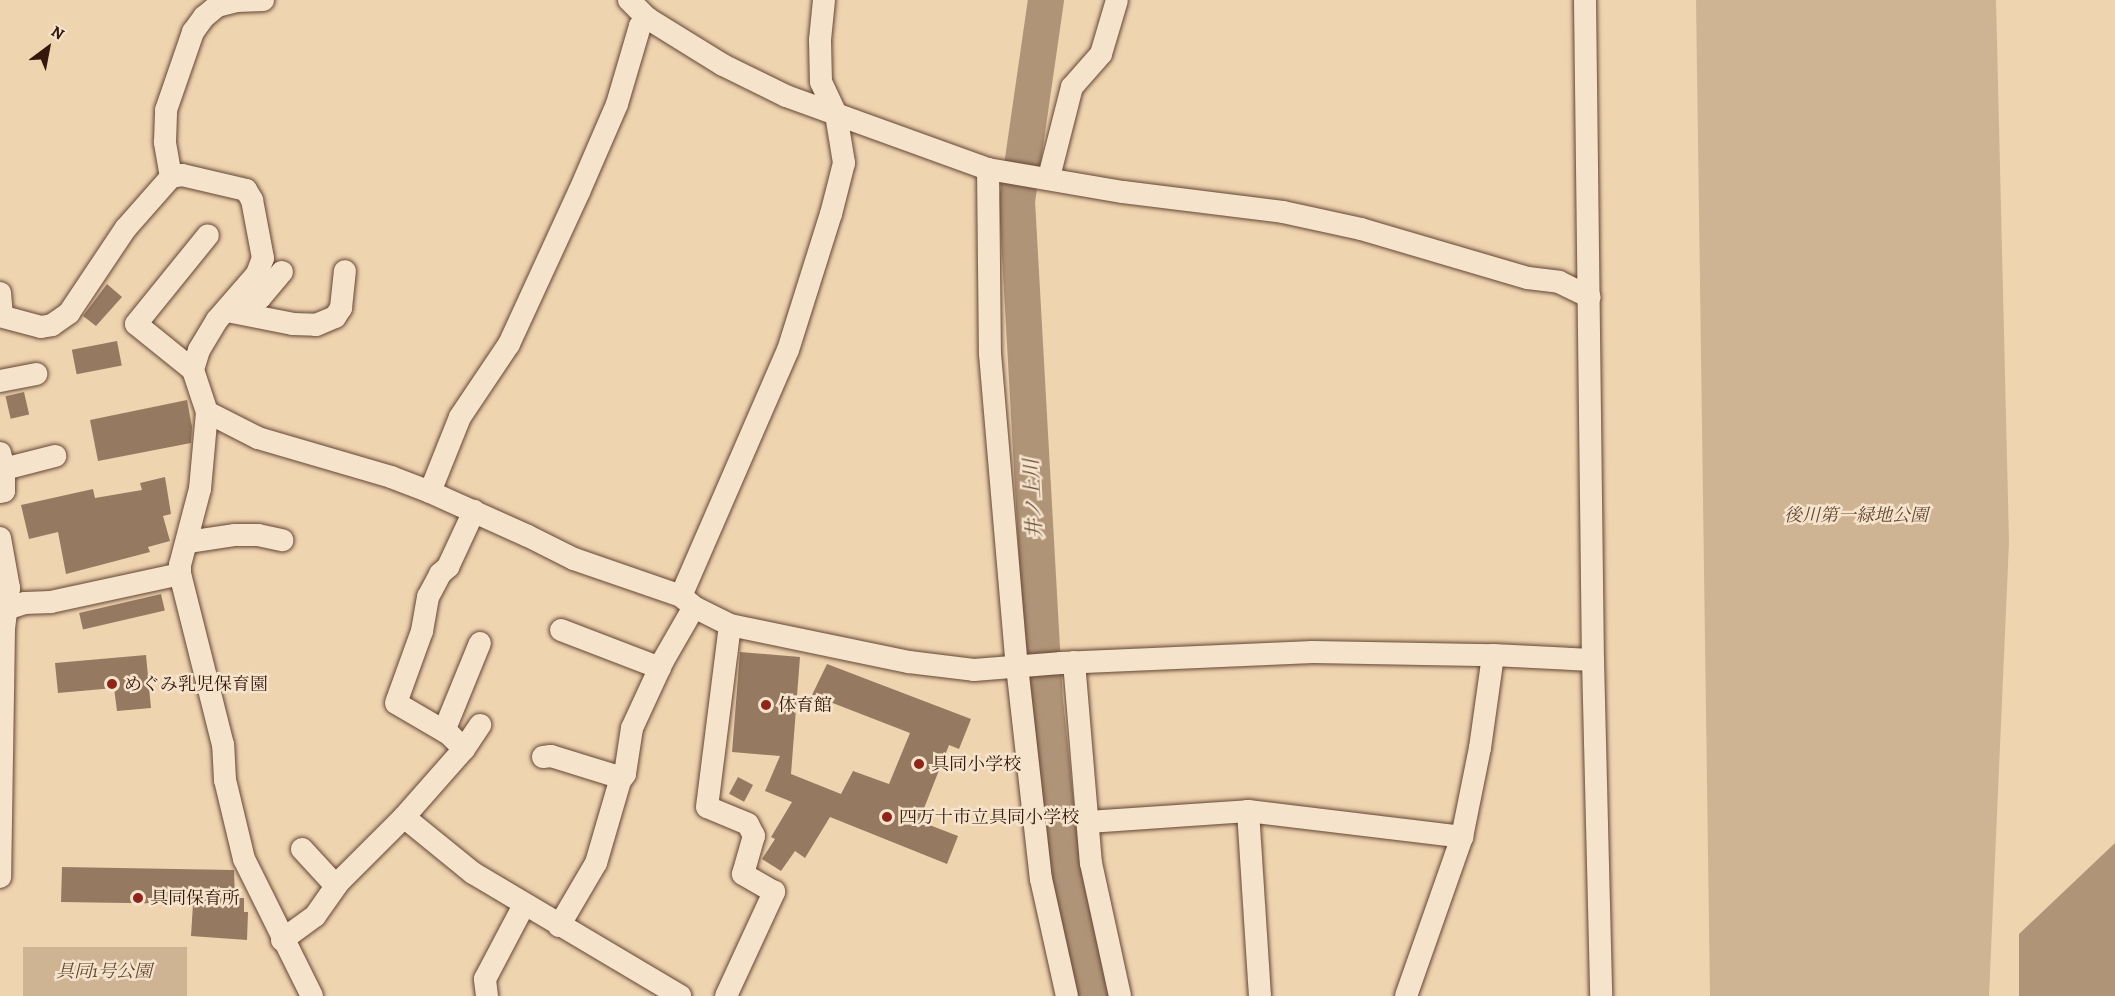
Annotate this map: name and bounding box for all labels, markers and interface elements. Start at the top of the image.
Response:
north arrow [18,18,78,78]
text: N [47,20,68,45]
water label: 井ノ上川 [1019,458,1047,540]
park label: 後川第一緑地公園 [1784,504,1928,526]
place label: めぐみ乳児保育園 [124,673,268,695]
marker: めぐみ乳児保育園 [105,677,119,691]
place label: 体育館 [778,694,832,716]
marker: 体育館 [759,698,773,712]
place label: 具同小学校 [931,753,1021,775]
marker: 具同小学校 [912,757,926,771]
place label: 四万十市立具同小学校 [899,806,1079,828]
marker: 四万十市立具同小学校 [880,810,894,824]
place label: 具同保育所 [150,887,240,909]
marker: 具同保育所 [131,891,145,905]
park label: 具同1号公園 [56,960,152,982]

